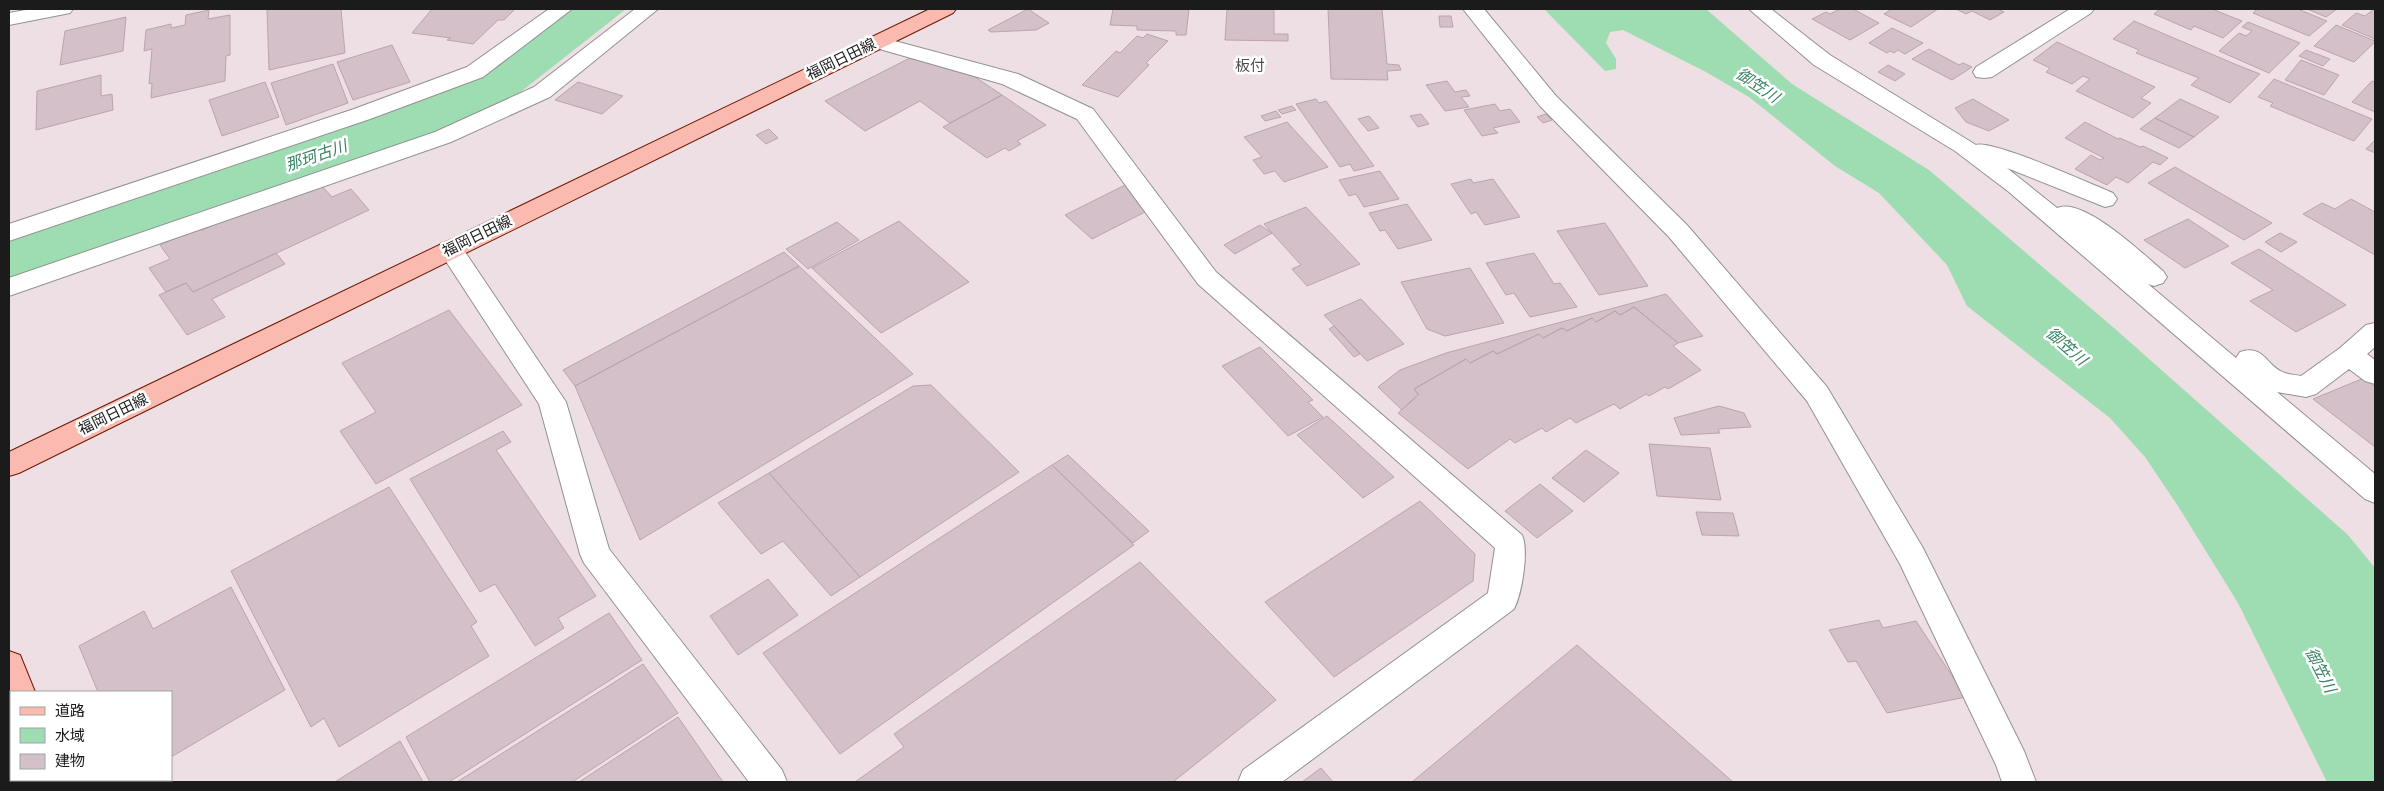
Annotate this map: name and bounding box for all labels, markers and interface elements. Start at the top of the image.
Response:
street label: 福岡日田線 [803,34,878,83]
district label: 板付 [1235,57,1265,74]
water label: 御笠川 [1733,64,1785,108]
water label: 那珂古川 [283,135,351,175]
street label: 福岡日田線 [439,211,514,260]
water label: 御笠川 [2042,323,2093,371]
street label: 福岡日田線 [75,389,150,438]
water label: 御笠川 [2301,645,2341,698]
legend [10,691,172,781]
text: 道路 [55,702,85,719]
text: 水域 [55,727,85,744]
text: 建物 [55,752,85,769]

